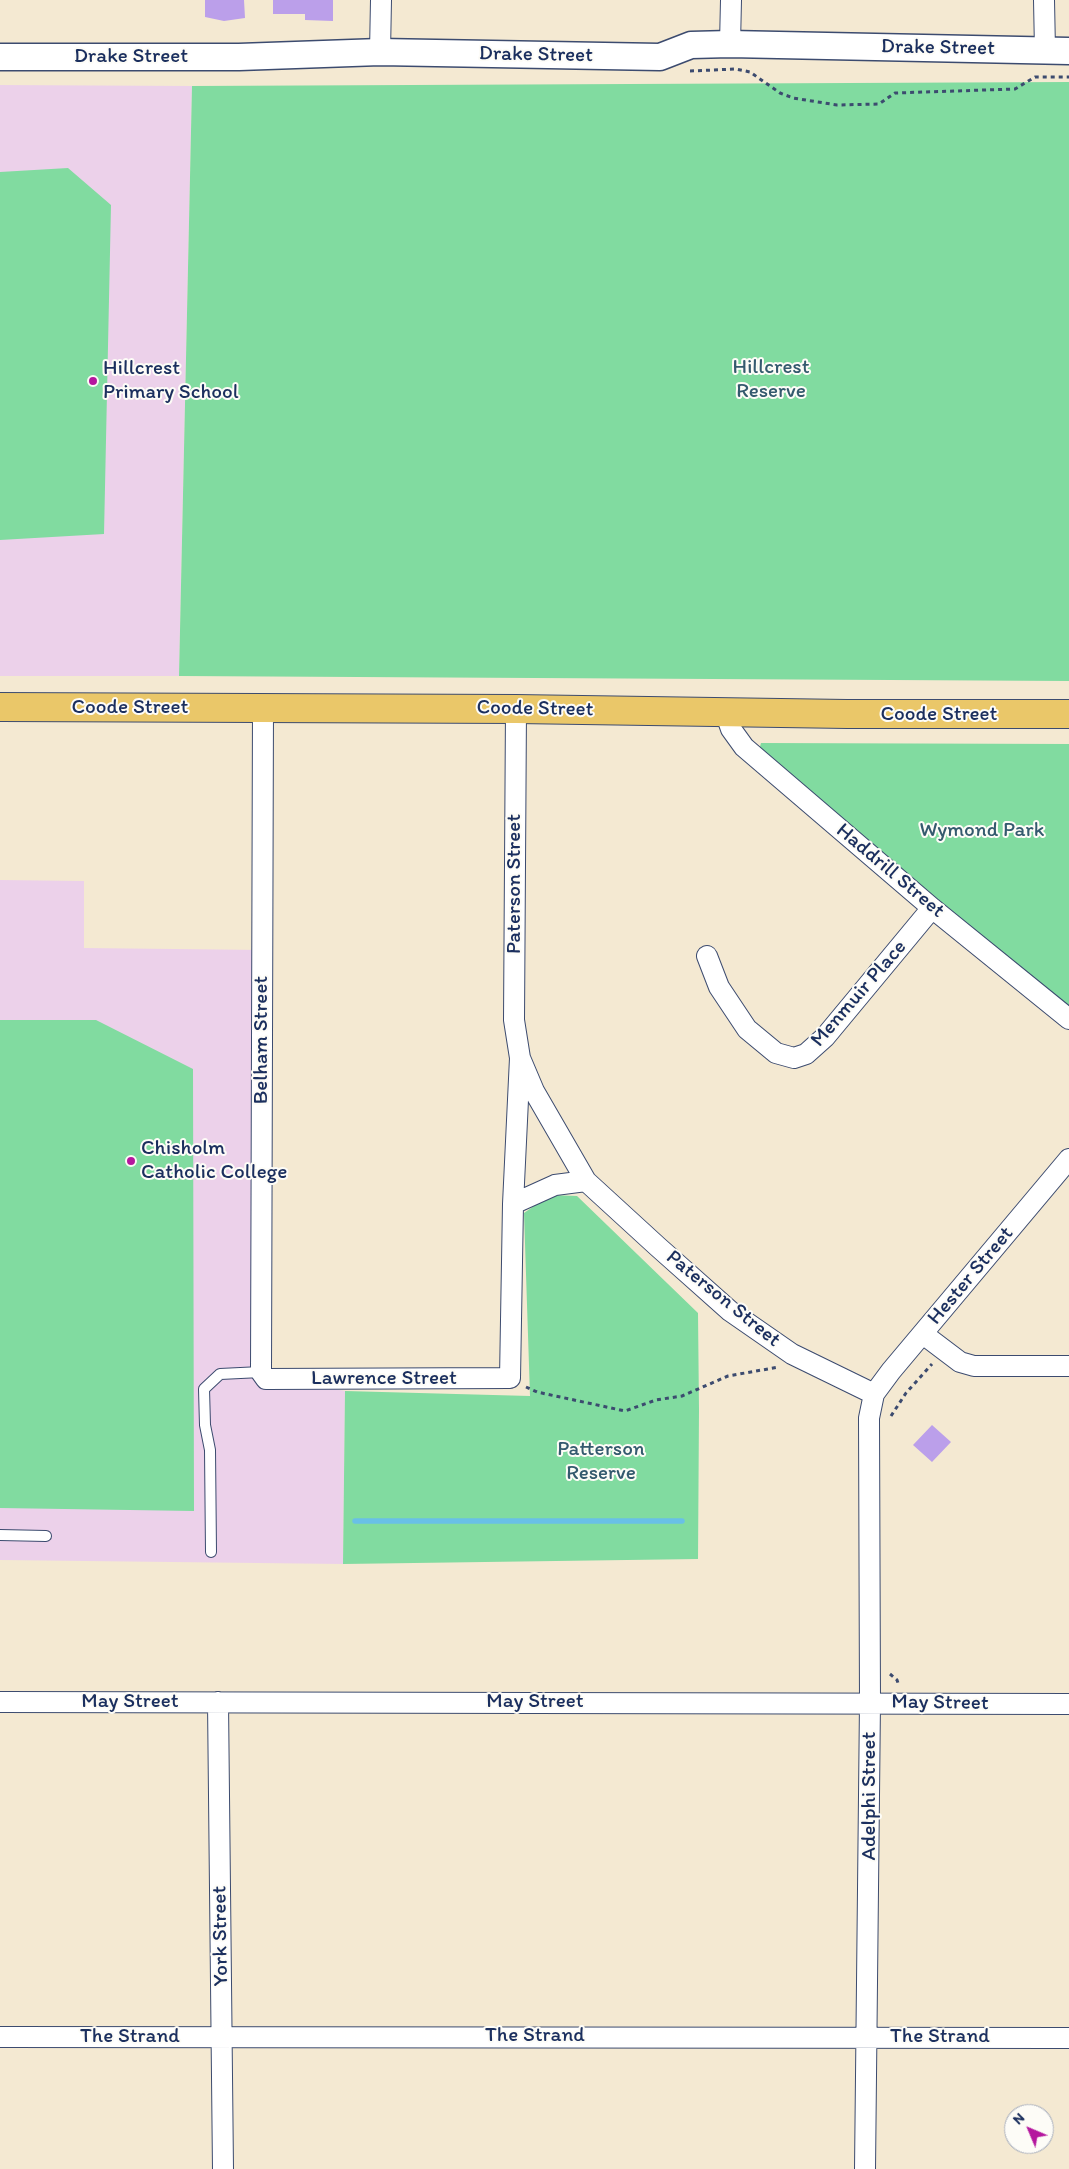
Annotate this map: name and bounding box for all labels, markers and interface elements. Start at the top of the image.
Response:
street label: Drake Street [881,34,995,62]
street label: Drake Street [479,41,593,69]
street label: Drake Street [74,44,188,70]
park label: Hillcrest Reserve [732,355,810,405]
place label: Hillcrest Primary School [103,356,239,406]
marker: Hillcrest Primary School [87,375,99,387]
street label: Coode Street [72,695,188,721]
street label: Coode Street [476,695,594,723]
street label: Coode Street [881,702,997,728]
street label: Paterson Street [502,814,528,954]
street label: Haddrill Street [831,818,949,924]
park label: Wymond Park [920,818,1044,844]
street label: Menmuir Place [806,935,912,1053]
street label: Belham Street [249,976,275,1104]
place label: Chisholm Catholic College [141,1136,287,1186]
marker: Chisholm Catholic College [125,1155,137,1167]
street label: Hester Street [923,1222,1019,1330]
street label: Paterson Street [661,1245,785,1353]
street label: Lawrence Street [311,1366,457,1392]
park label: Patterson Reserve [557,1437,645,1487]
street label: May Street [81,1689,179,1715]
street label: May Street [486,1689,584,1715]
street label: May Street [891,1690,989,1716]
street label: Adelphi Street [857,1732,883,1860]
street label: York Street [208,1885,234,1987]
street label: The Strand [485,2023,585,2049]
street label: The Strand [80,2024,180,2050]
street label: The Strand [890,2024,990,2050]
north arrow [1004,2104,1054,2154]
text: N [1009,2109,1028,2128]

